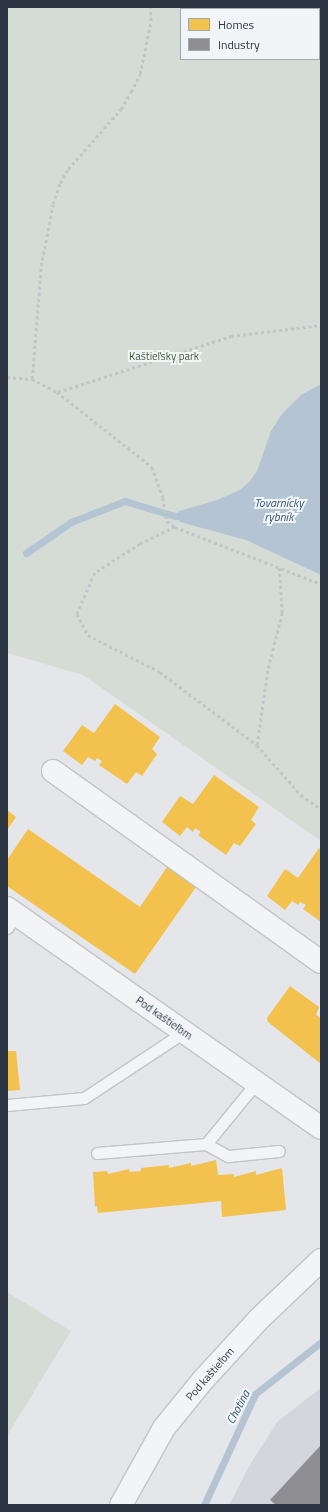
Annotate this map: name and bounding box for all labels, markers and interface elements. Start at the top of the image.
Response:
legend [180,8,320,60]
text: Homes [218,15,254,34]
text: Industry [218,35,260,54]
park label: Kaštieľsky park [129,349,199,363]
water label: Tovarnícky rybník [254,496,304,524]
street label: Pod kaštieľom [133,994,195,1042]
street label: Pod kaštieľom [183,1345,237,1403]
water label: Chotina [223,1388,253,1426]

